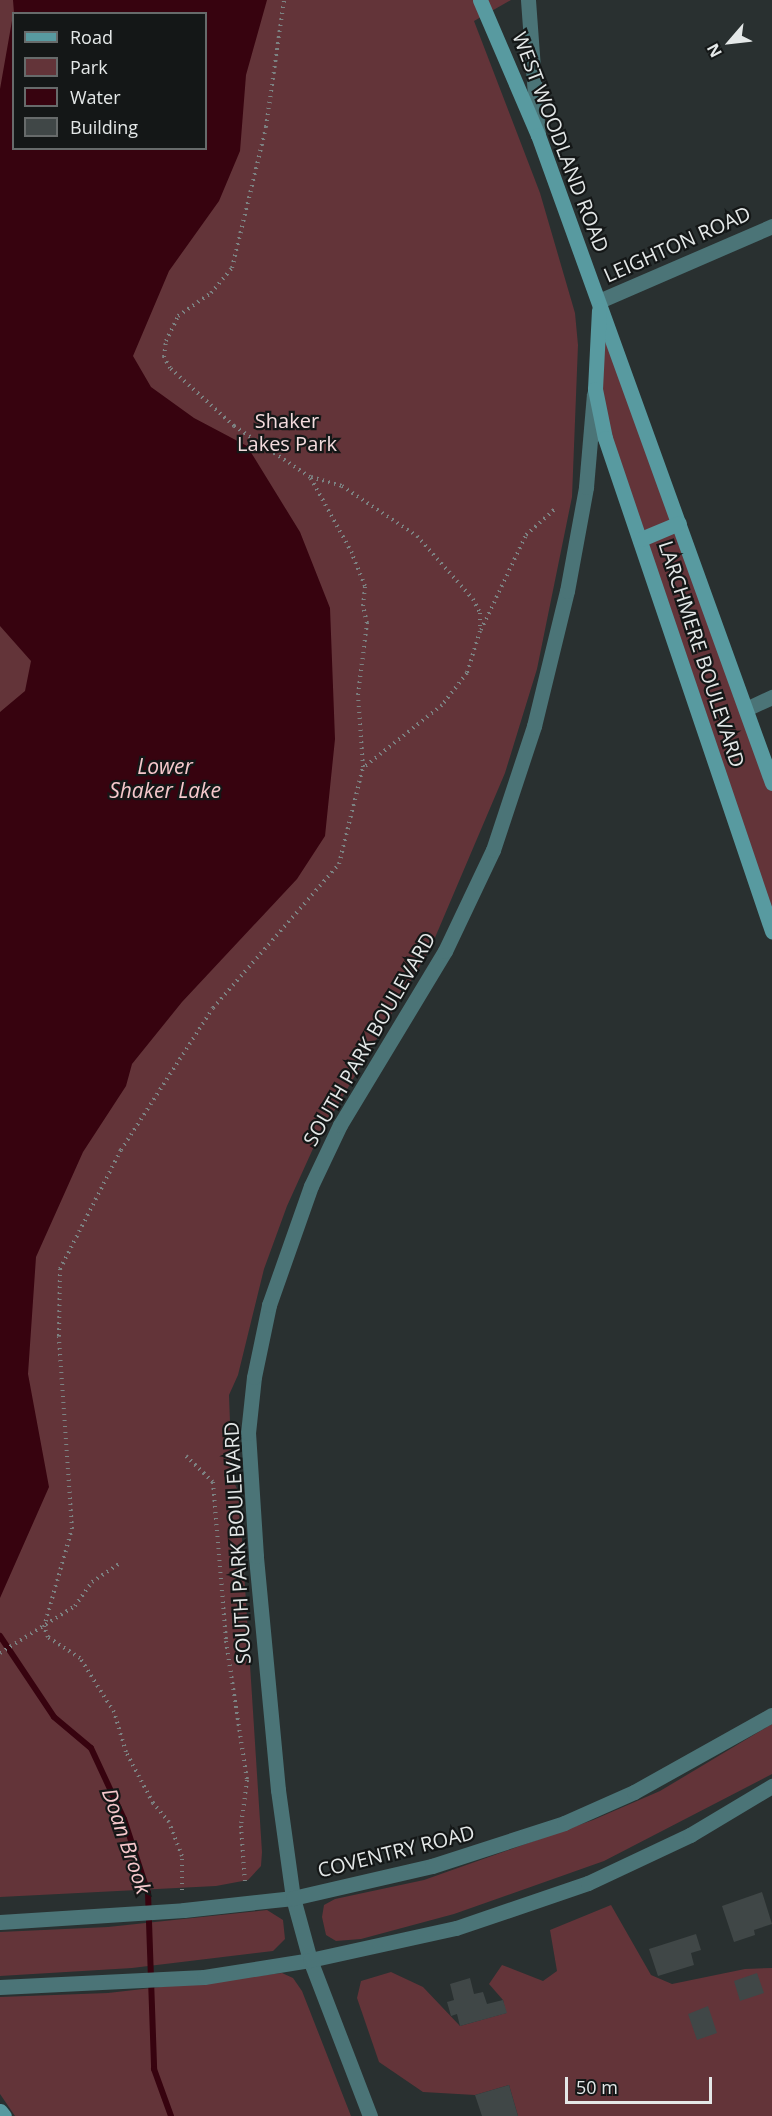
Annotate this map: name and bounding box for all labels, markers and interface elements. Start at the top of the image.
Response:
legend [12,12,207,150]
north arrow [700,12,760,72]
text: Road [70,25,113,49]
street label: WEST WOODLAND ROAD [508,29,614,255]
text: N [701,40,727,61]
text: Park [70,55,108,79]
text: Water [70,85,121,109]
text: Building [70,115,138,139]
street label: LEIGHTON ROAD [600,201,754,287]
park label: Shaker Lakes Park [237,408,337,455]
street label: LARCHMERE BOULEVARD [654,538,750,770]
water label: Lower Shaker Lake [109,753,221,803]
street label: SOUTH PARK BOULEVARD [298,928,440,1150]
street label: SOUTH PARK BOULEVARD [219,1421,255,1665]
water label: Doan Brook [97,1785,157,1897]
street label: COVENTRY ROAD [315,1820,477,1882]
scale bar [568,2065,715,2103]
text: 50 m [576,2075,618,2099]

